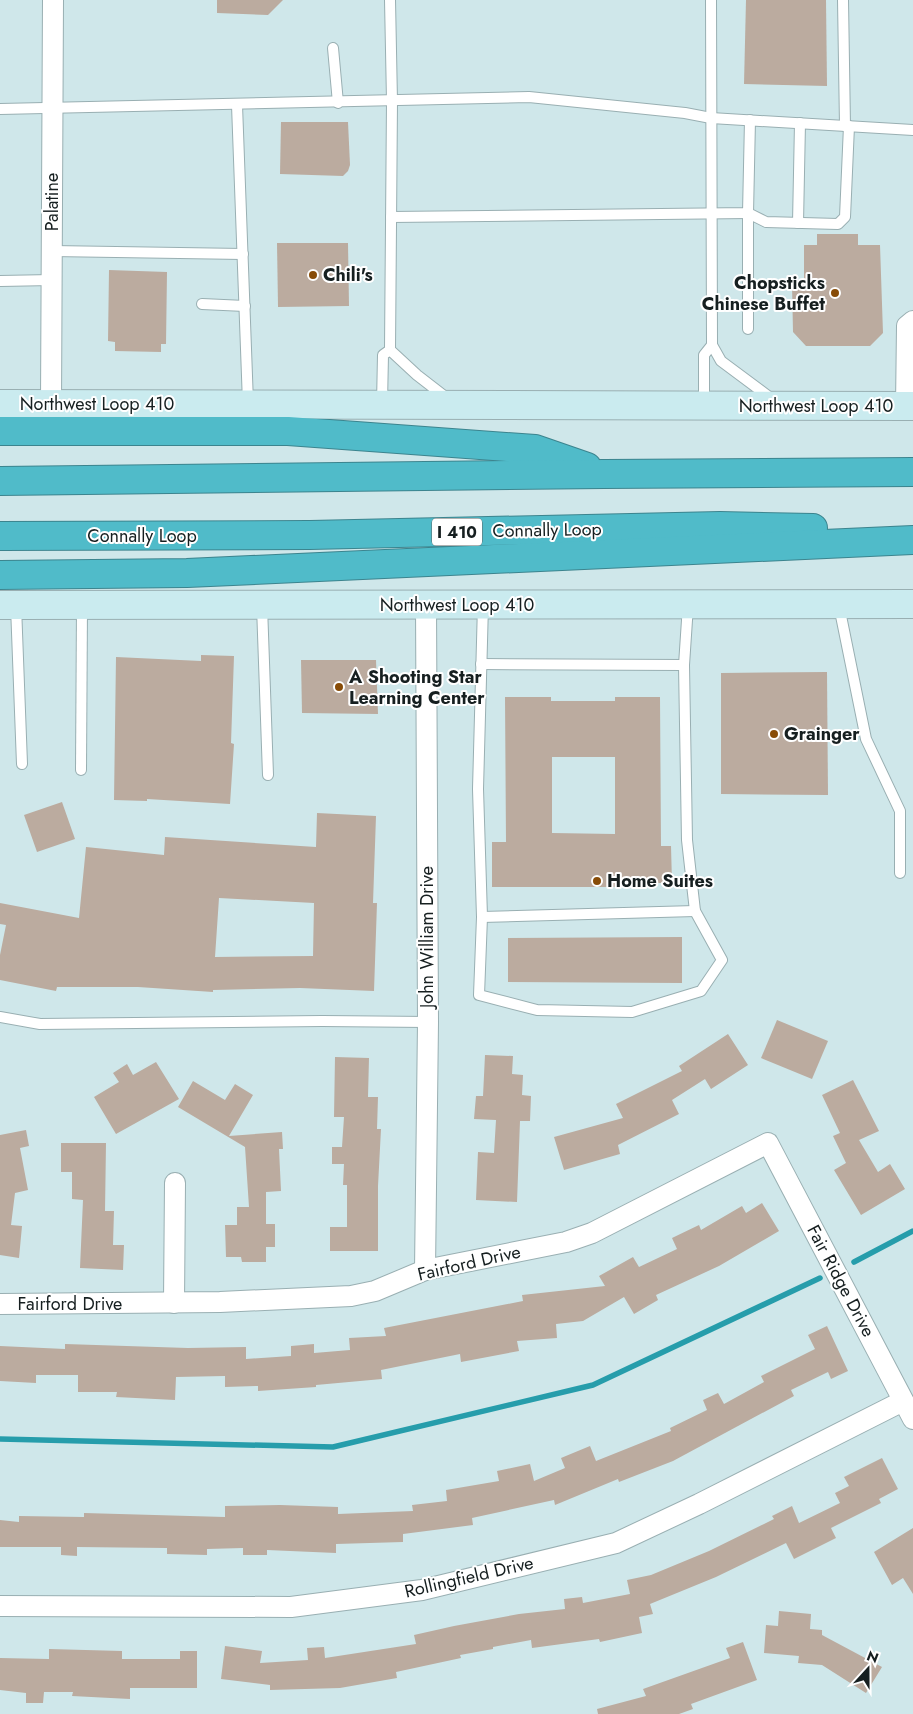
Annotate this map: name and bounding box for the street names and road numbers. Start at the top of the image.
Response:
street label: Palatine [39,173,65,231]
street label: Northwest Loop 410 [20,391,175,417]
street label: Northwest Loop 410 [739,393,894,419]
street label: Connally Loop [492,516,602,544]
road number: I 410 [432,518,482,546]
street label: Connally Loop [87,523,197,549]
street label: Northwest Loop 410 [380,592,535,618]
street label: John William Drive [414,866,440,1010]
street label: Fair Ridge Drive [801,1220,881,1342]
street label: Fairford Drive [415,1239,523,1287]
street label: Fairford Drive [18,1291,122,1317]
street label: Rollingfield Drive [402,1550,536,1604]

